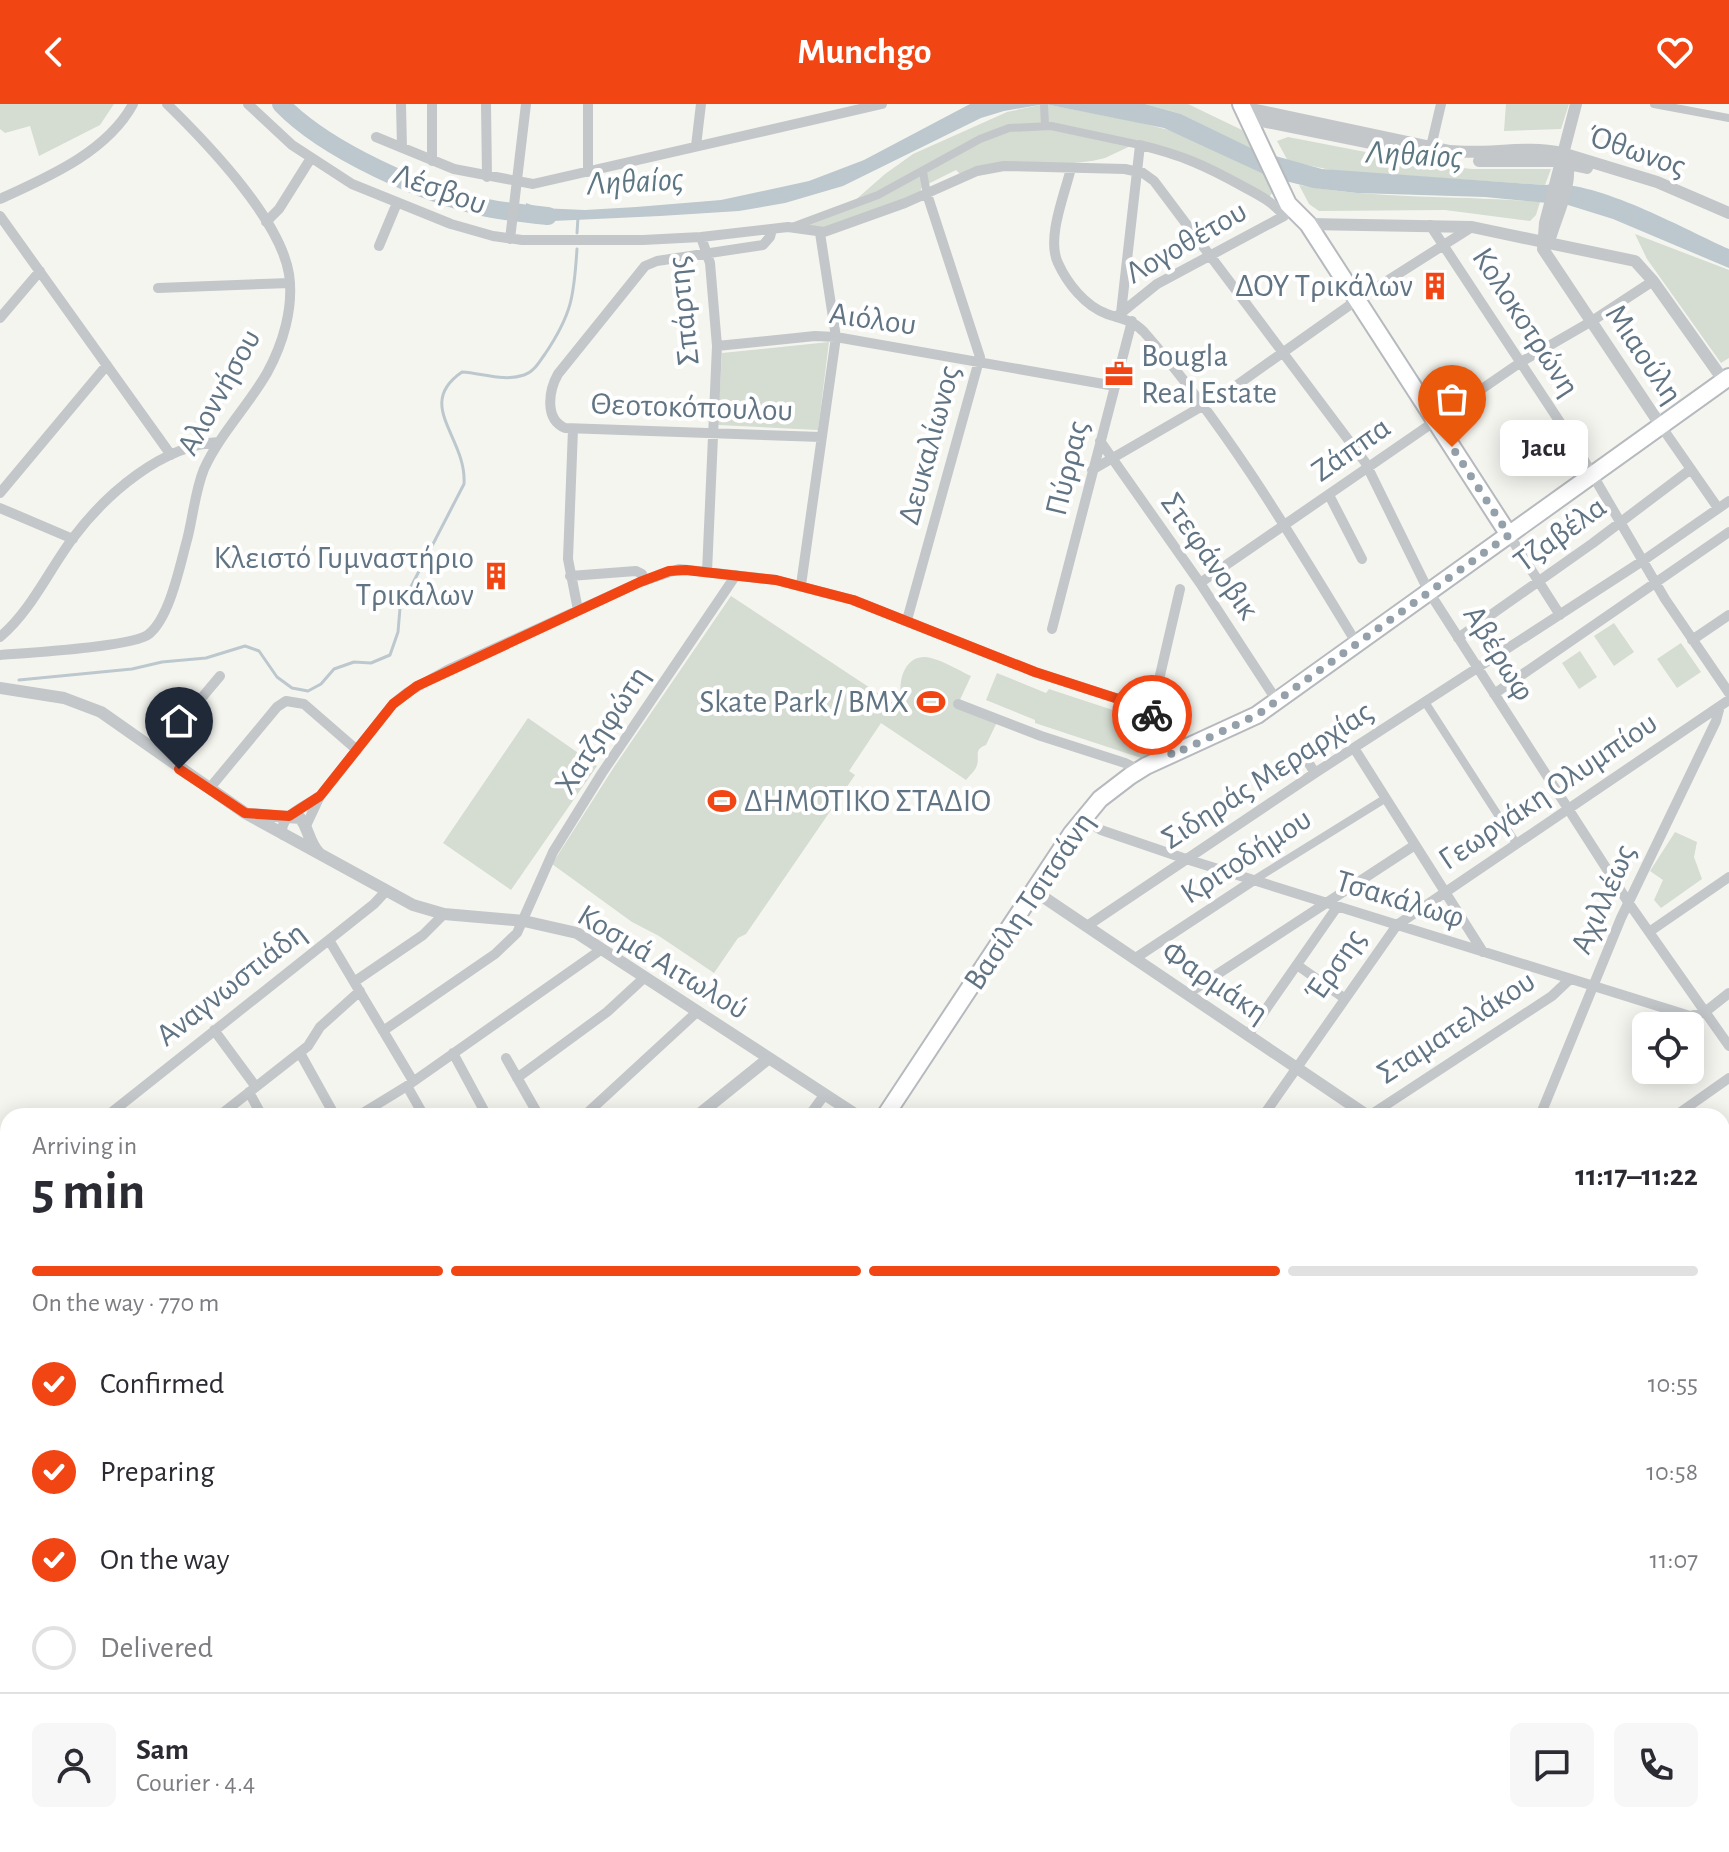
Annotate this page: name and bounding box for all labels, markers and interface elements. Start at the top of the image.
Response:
icon: back [32,30,76,74]
icon: heart [1653,30,1697,74]
text: Munchgo [797,34,932,70]
street label: Όθωνος [1584,119,1690,183]
water label: Ληθαίος [1364,135,1463,175]
street label: Λέσβου [389,157,491,221]
water label: Ληθαίος [585,162,684,202]
street label: Λογοθέτου [1120,195,1252,289]
street label: Κολοκοτρώνη [1466,242,1586,402]
street label: Σπάρτης [661,255,705,367]
place label: ΔΟΥ Τρικάλων [1235,270,1413,302]
building icon: ΔΟΥ Τρικάλων [1420,271,1450,301]
street label: Αιόλου [828,297,918,341]
street label: Μιαούλη [1599,299,1689,409]
street label: Αλοννήσου [171,324,267,460]
place label: Bougla Real Estate [1141,340,1277,409]
office icon: Bougla Real Estate [1104,359,1134,389]
street label: Δευκαλίωνος [892,362,966,528]
pin [1418,365,1486,447]
icon: bag [1430,377,1474,421]
street label: Θεοτοκόπουλου [590,387,794,427]
street label: Ζάππα [1306,411,1396,487]
street label: Πύρρας [1040,417,1094,519]
callout: Jacu [1500,419,1588,475]
text: Jacu [1522,435,1566,461]
street label: Στεφάνοβικ [1155,487,1265,626]
street label: Τζαβέλα [1508,490,1612,578]
place label: Κλειστό Γυμναστήριο Τρικάλων [214,542,474,611]
building icon: Κλειστό Γυμναστήριο Τρικάλων [481,561,511,591]
street label: Αβέρωφ [1457,600,1541,706]
street label: Χατζηφώτη [549,660,655,800]
courier [1112,675,1192,755]
place label: Skate Park / BMX [699,686,909,718]
pin [145,687,213,769]
sports icon: Skate Park / BMX [916,687,946,717]
icon: bike [1130,693,1174,737]
street label: Σιδηράς Μεραρχίας [1156,695,1378,855]
icon: home [157,699,201,743]
street label: Γεωργάκη Ολυμπίου [1433,706,1663,876]
place label: ΔΗΜΟΤΙΚΟ ΣΤΑΔΙΟ [744,785,991,817]
sports icon: ΔΗΜΟΤΙΚΟ ΣΤΑΔΙΟ [707,786,737,816]
street label: Κριτοδήμου [1175,802,1317,910]
street label: Βασίλη Τσιτσάνη [958,806,1100,996]
street label: Αχιλλέως [1565,840,1641,958]
street label: Τσακάλωφ [1332,864,1468,934]
street label: Κοσμά Αιτωλού [572,899,754,1025]
street label: Αναγνωστιάδη [150,916,312,1052]
street label: Έρσης [1299,923,1371,1007]
street label: Φαρμάκη [1156,935,1274,1029]
street label: Σταματελάκου [1371,964,1541,1090]
map controls [1632,1012,1704,1084]
button: locate [1632,1012,1704,1084]
text: Arriving in [32,1133,137,1159]
text: 11:17–11:22 [1575,1161,1698,1191]
text: 5 min [32,1166,145,1218]
text: On the way · 770 m [32,1290,219,1316]
icon: check [32,1362,76,1406]
text: Confirmed [100,1369,224,1399]
text: 10:55 [1648,1371,1698,1397]
icon: check [32,1450,76,1494]
text: Preparing [100,1457,215,1487]
text: 10:58 [1646,1459,1698,1485]
icon: check [32,1538,76,1582]
text: On the way [100,1545,229,1575]
text: 11:07 [1650,1547,1698,1573]
text: Delivered [100,1633,213,1663]
button: person [32,1723,116,1807]
button: chat [1510,1723,1594,1807]
button: phone [1614,1723,1698,1807]
text: Sam [136,1735,189,1765]
text: Courier · 4.4 [136,1770,255,1796]

